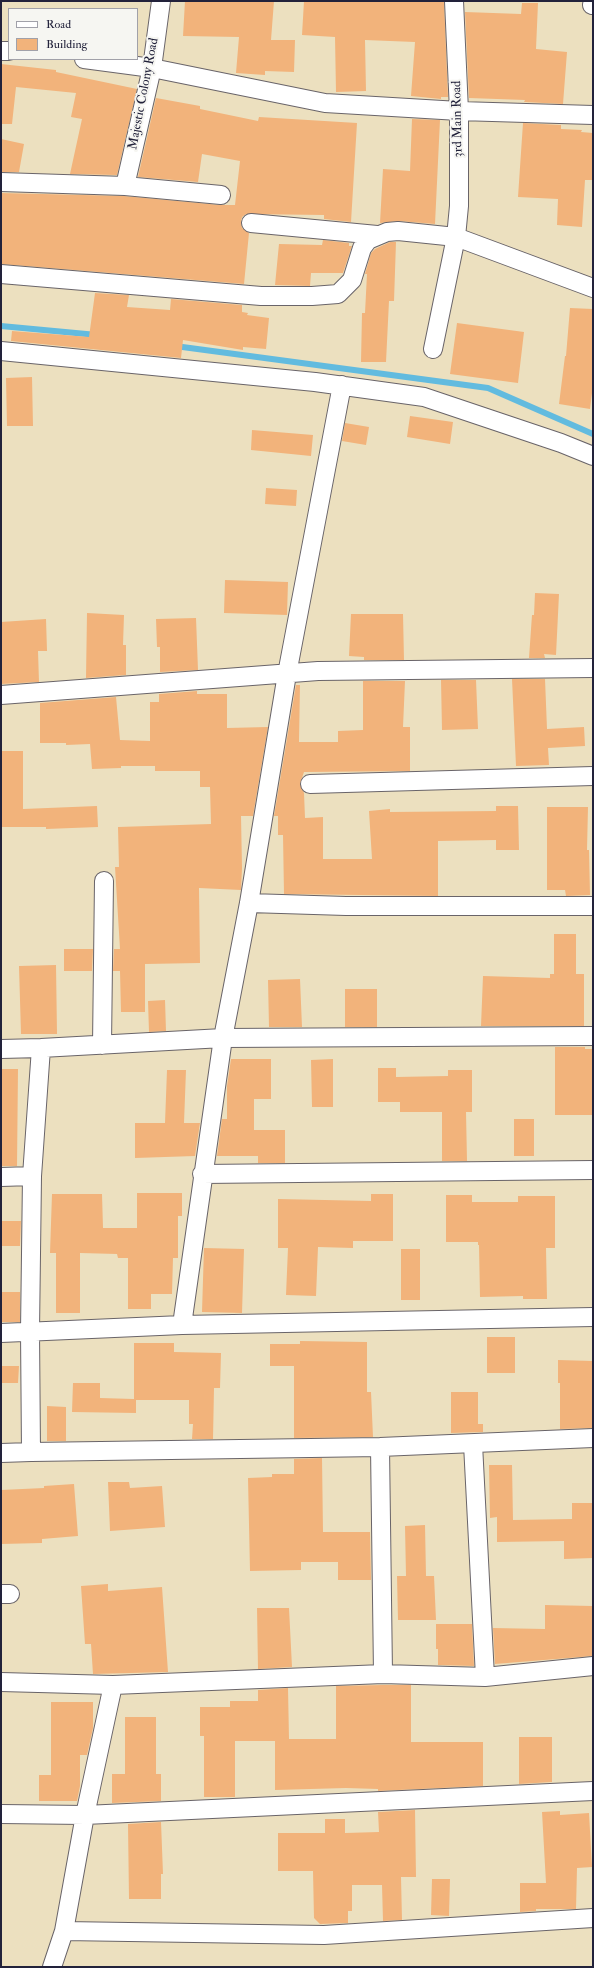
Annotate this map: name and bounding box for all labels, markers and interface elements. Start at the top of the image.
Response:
legend [8,8,138,60]
text: Road [46,17,71,32]
text: Building [46,37,87,52]
street label: Majestic Colony Road [125,37,163,151]
street label: 3rd Main Road [450,80,466,158]

